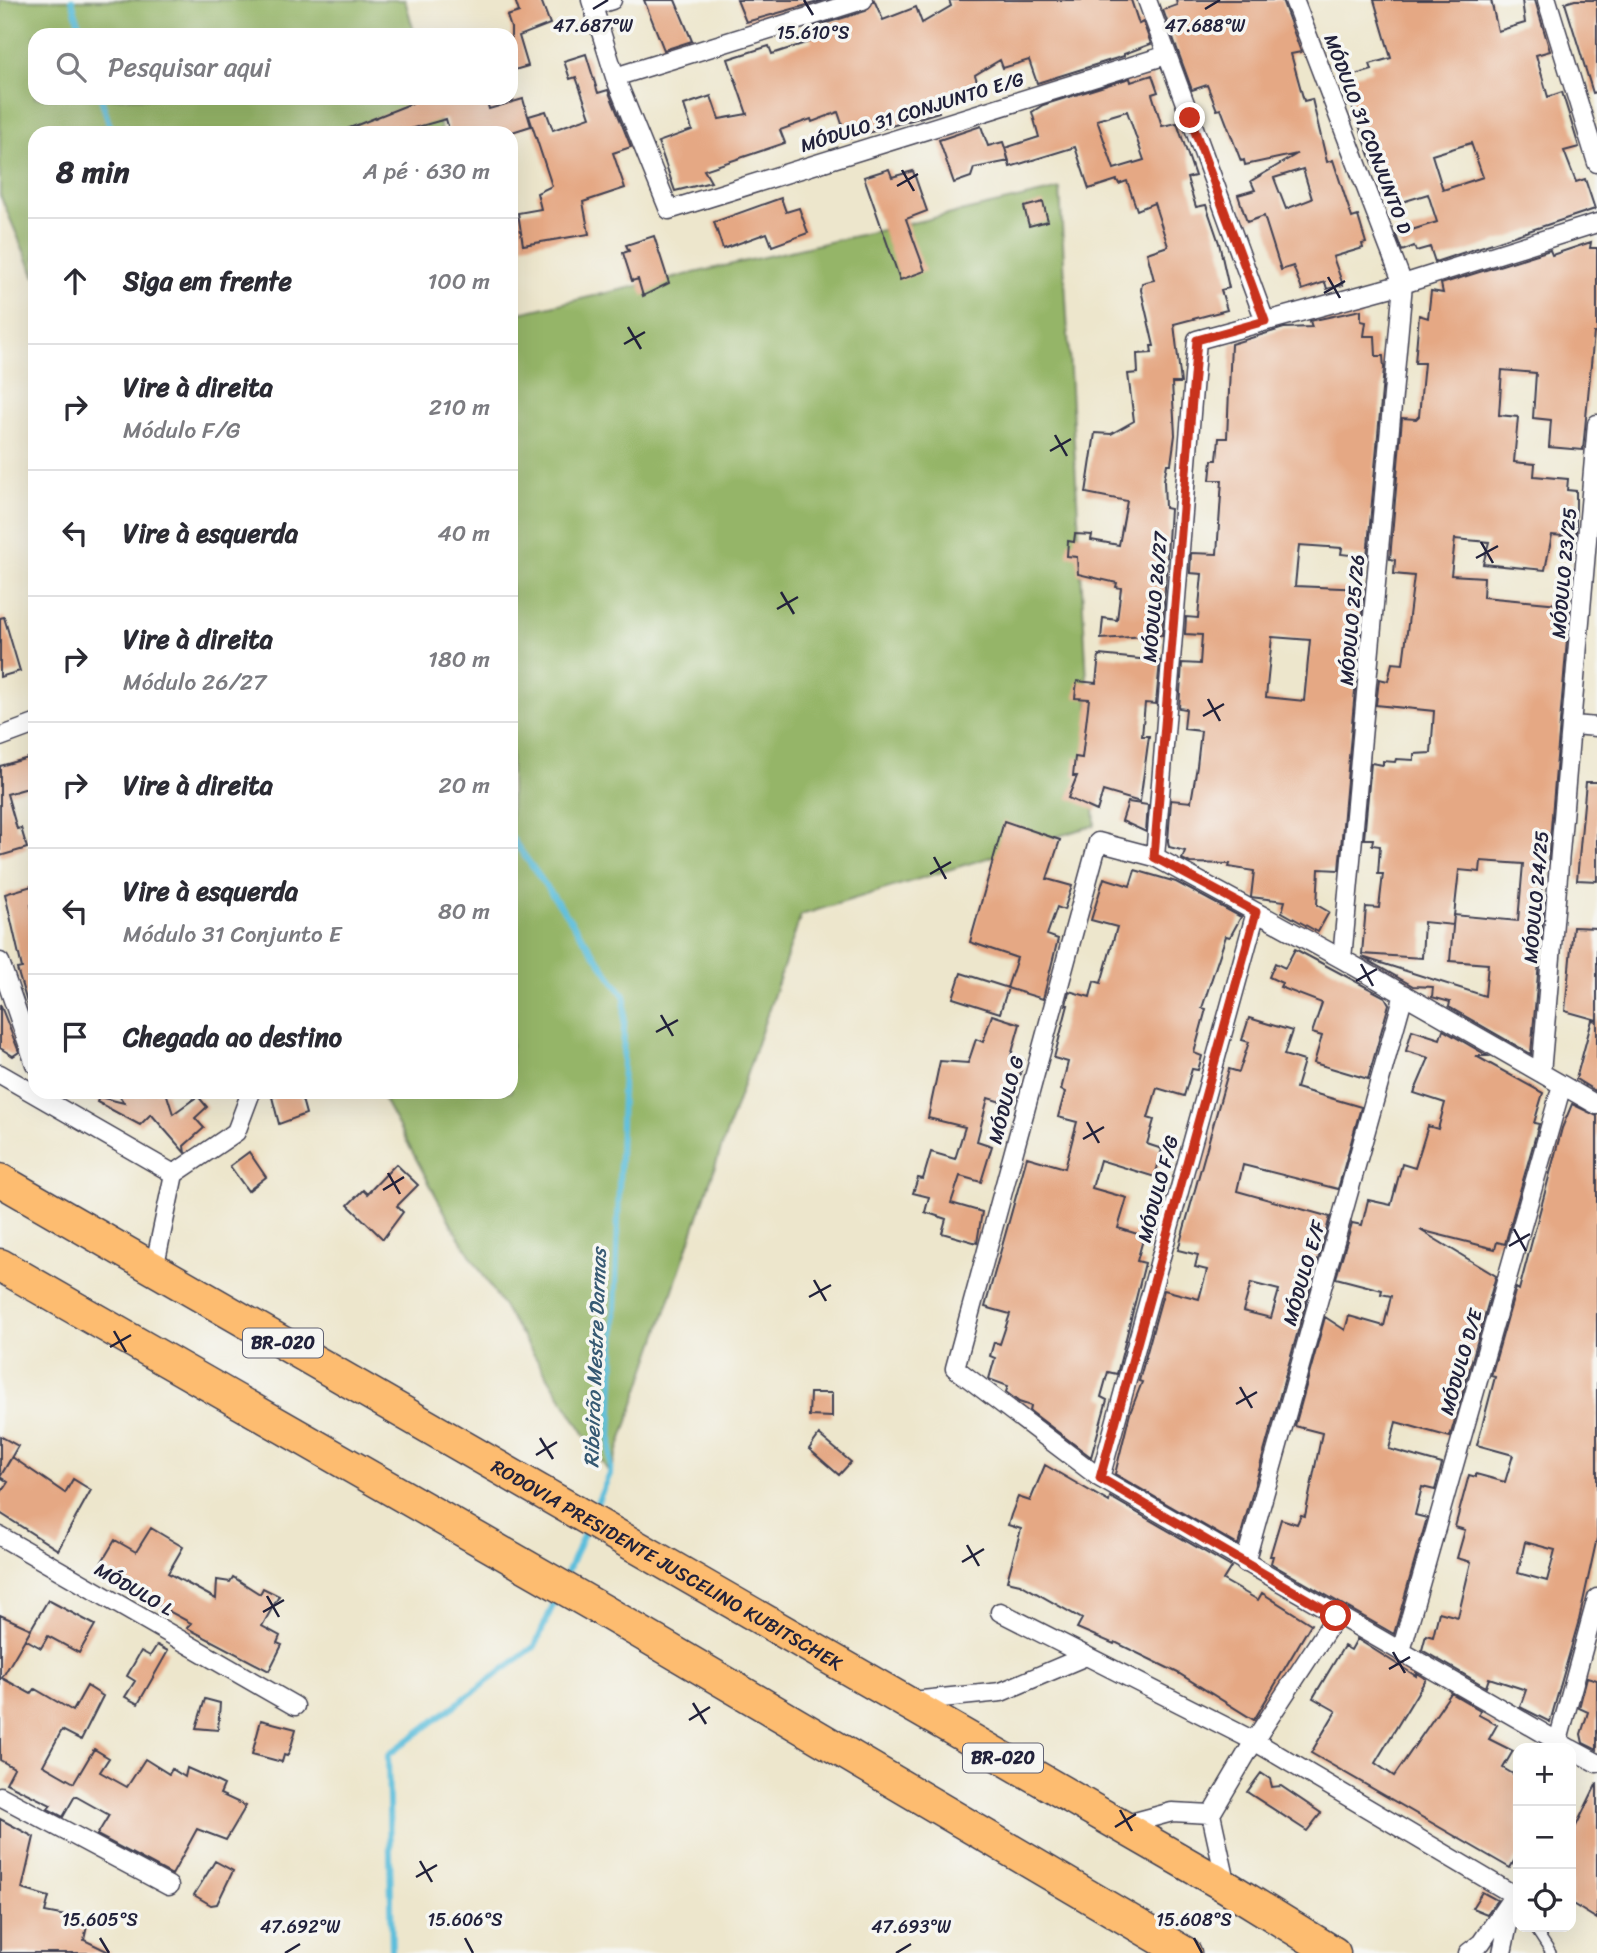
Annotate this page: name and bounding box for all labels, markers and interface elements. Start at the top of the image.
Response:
text: 47.687°W [553,10,634,42]
text: 47.688°W [1165,10,1246,42]
text: 15.610°S [777,17,849,49]
search box [28,28,518,105]
street label: MÓDULO 31 CONJUNTO D [1315,29,1422,240]
text: Pesquisar aqui [108,44,271,90]
icon: search [52,48,90,86]
street label: MÓDULO 31 CONJUNTO E/G [796,62,1028,162]
route end [1174,102,1205,133]
text: 8 min [56,145,129,199]
text: A pé · 630 m [363,151,490,192]
text: Siga em frente [123,258,292,304]
text: 100 m [427,261,490,302]
icon: ahead [56,262,94,300]
text: Vire à direita [123,364,273,410]
text: 210 m [429,387,490,428]
icon: right [56,388,94,426]
text: Módulo F/G [123,410,240,451]
street label: MÓDULO 23/25 [1542,506,1586,640]
text: Vire à esquerda [123,510,298,556]
text: 40 m [437,513,490,554]
icon: left [56,514,94,552]
street label: MÓDULO 26/27 [1133,529,1177,664]
street label: MÓDULO 25/26 [1330,553,1374,687]
text: Vire à direita [123,616,273,662]
text: 180 m [428,639,490,680]
icon: right [56,640,94,678]
text: Módulo 26/27 [123,662,266,703]
text: Vire à direita [123,762,273,808]
text: 20 m [439,765,490,806]
icon: right [56,766,94,804]
street label: MÓDULO 24/25 [1514,829,1558,964]
text: Vire à esquerda [123,868,298,914]
text: 80 m [438,891,490,932]
icon: left [56,892,94,930]
text: Módulo 31 Conjunto E [123,914,342,955]
text: Chegada ao destino [123,1014,342,1060]
icon: arrive [56,1018,94,1056]
street label: MÓDULO G [978,1052,1034,1148]
street label: MÓDULO F/G [1128,1132,1188,1246]
street label: MÓDULO E/F [1273,1216,1335,1330]
water label: Ribeirão Mestre Darmas [572,1245,618,1469]
street label: MÓDULO D/E [1430,1304,1492,1419]
road number: BR-020 [243,1328,323,1358]
street label: RODOVIA PRESIDENTE JUSCELINO KUBITSCHEK [485,1450,850,1679]
street label: MÓDULO L [88,1553,180,1625]
route start [1320,1600,1351,1631]
map controls [1513,1743,1576,1932]
button: + [1513,1743,1576,1806]
road number: BR-020 [963,1744,1043,1772]
button: − [1513,1806,1576,1869]
button: locate [1513,1869,1576,1932]
text: 15.605°S [62,1904,138,1936]
text: 15.606°S [428,1904,503,1936]
text: 15.608°S [1156,1904,1232,1936]
text: 47.692°W [260,1911,341,1943]
text: 47.693°W [871,1911,952,1943]

